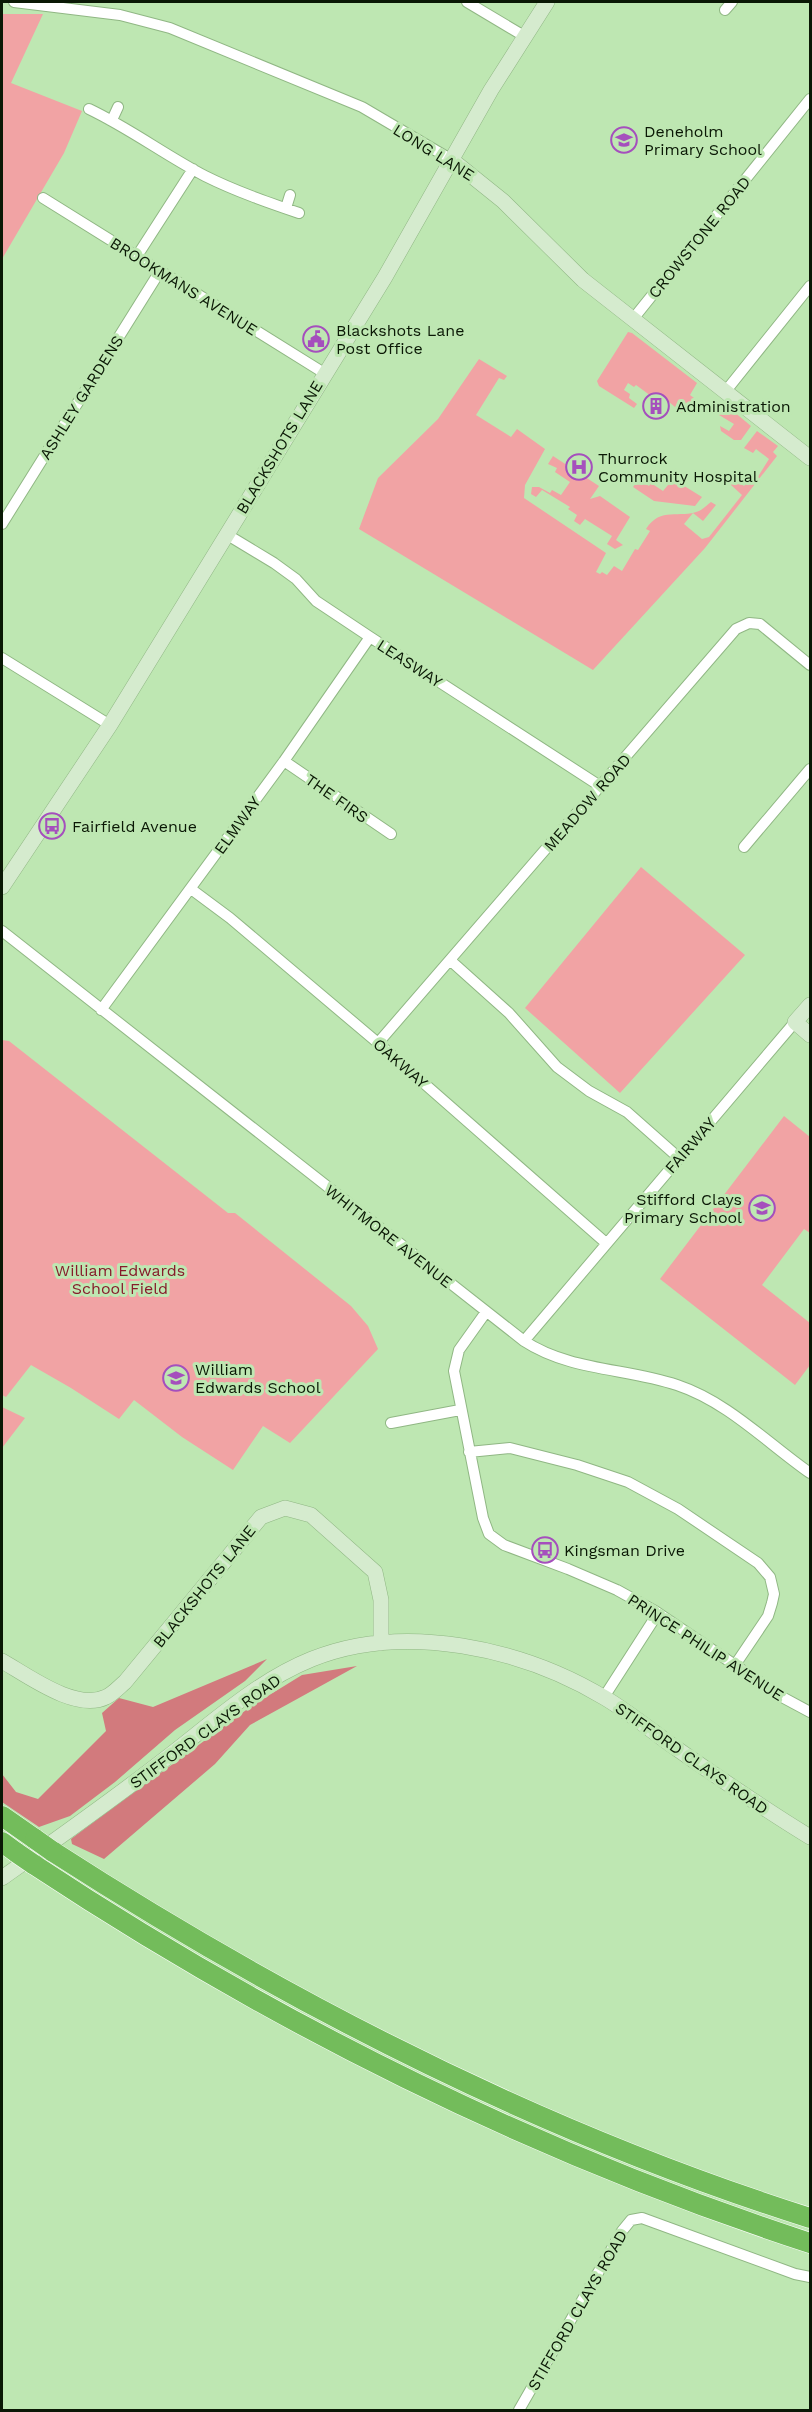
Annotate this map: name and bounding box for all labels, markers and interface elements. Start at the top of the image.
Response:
street label: LONG LANE [390,120,478,185]
place label: Deneholm Primary School [644,122,762,159]
school or university icon: Deneholm Primary School [609,125,639,155]
street label: CROWSTONE ROAD [644,173,754,302]
street label: BROOKMANS AVENUE [107,233,261,340]
place label: Blackshots Lane Post Office [336,321,464,358]
public building icon: Blackshots Lane Post Office [301,324,331,354]
street label: ASHLEY GARDENS [36,332,127,463]
street label: BLACKSHOTS LANE [232,377,327,517]
building icon: Administration [641,391,671,421]
place label: Administration [676,397,791,416]
place label: Thurrock Community Hospital [598,449,758,486]
hospital icon: Thurrock Community Hospital [564,452,594,482]
street label: LEASWAY [374,635,446,691]
street label: MEADOW ROAD [540,750,635,855]
street label: THE FIRS [302,770,372,827]
street label: ELMWAY [210,793,265,858]
bus stop icon: Fairfield Avenue [37,811,67,841]
place label: Fairfield Avenue [72,817,197,836]
street label: OAKWAY [369,1035,432,1092]
street label: FAIRWAY [661,1113,720,1177]
street label: WHITMORE AVENUE [321,1181,456,1292]
place label: Stifford Clays Primary School [624,1190,742,1227]
school or university icon: Stifford Clays Primary School [747,1193,777,1223]
park label: William Edwards School Field [55,1261,185,1298]
place label: William Edwards School [195,1360,321,1397]
school or university icon: William Edwards School [161,1363,191,1393]
street label: BLACKSHOTS LANE [149,1521,260,1651]
bus stop icon: Kingsman Drive [530,1535,560,1565]
place label: Kingsman Drive [564,1541,685,1560]
street label: PRINCE PHILIP AVENUE [624,1590,787,1705]
street label: STIFFORD CLAYS ROAD [126,1670,284,1793]
street label: STIFFORD CLAYS ROAD [612,1698,772,1818]
street label: STIFFORD CLAYS ROAD [524,2227,631,2394]

